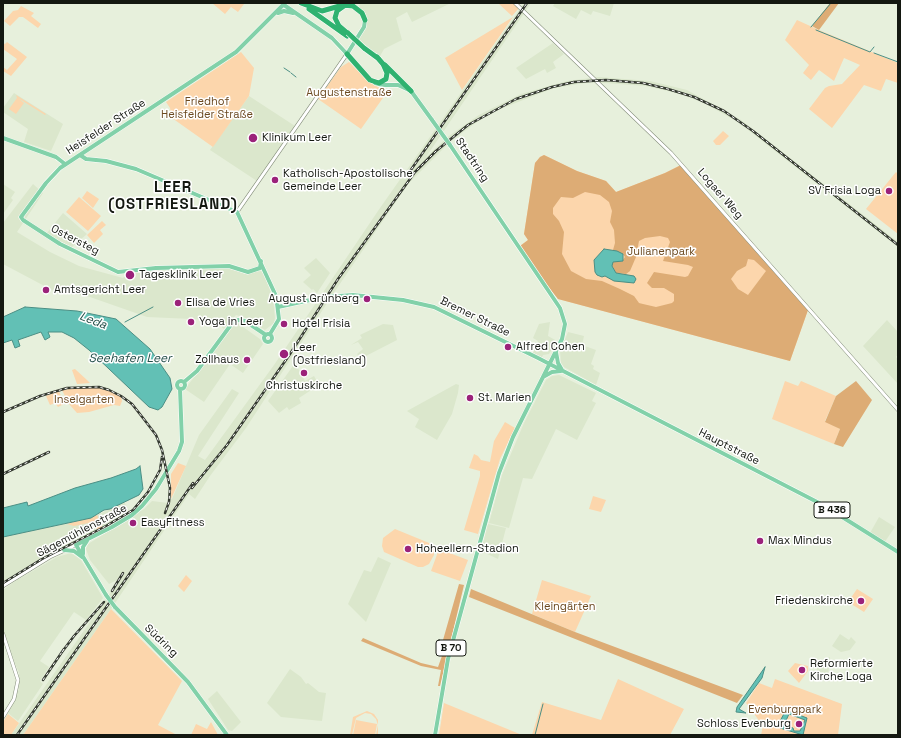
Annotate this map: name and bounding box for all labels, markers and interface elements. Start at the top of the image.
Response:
park label: Augustenstraße [306,86,392,100]
park label: Friedhof Heisfelder Straße [161,95,253,121]
street label: Heisfelder Straße [64,96,148,158]
place label: Klinikum Leer [262,131,332,145]
marker: Klinikum Leer [247,132,259,144]
street label: Stadtring [452,135,492,185]
street label: Logaer Weg [695,166,745,222]
place label: Katholisch-Apostolische Gemeinde Leer [283,167,413,193]
marker: Katholisch-Apostolische Gemeinde Leer [270,175,280,185]
district label: LEER (OSTFRIESLAND) [108,179,238,214]
place label: SV Frisia Loga [808,184,881,198]
marker: SV Frisia Loga [884,186,894,196]
street label: Ostersteg [49,222,101,258]
park label: Julianenpark [627,245,695,259]
place label: Tagesklinik Leer [139,268,223,282]
marker: Tagesklinik Leer [124,269,136,281]
place label: Amtsgericht Leer [54,283,146,297]
marker: Amtsgericht Leer [41,285,51,295]
place label: August Grünberg [268,292,359,306]
marker: August Grünberg [362,294,372,304]
street label: Bremer Straße [438,294,512,340]
place label: Elisa de Vries [186,296,255,310]
marker: Elisa de Vries [173,298,183,308]
water label: Leda [77,309,109,333]
place label: Yoga in Leer [199,315,263,329]
marker: Yoga in Leer [186,317,196,327]
place label: Hotel Frisia [292,317,350,331]
marker: Hotel Frisia [279,319,289,329]
place label: Alfred Cohen [516,340,585,354]
place label: Leer (Ostfriesland) [293,341,366,367]
marker: Alfred Cohen [503,342,513,352]
marker: Leer (Ostfriesland) [278,348,290,360]
water label: Seehafen Leer [88,352,172,366]
place label: Zollhaus [195,353,239,367]
marker: Zollhaus [242,355,252,365]
marker: Christuskirche [299,368,309,378]
place label: Christuskirche [266,379,342,393]
place label: St. Marien [478,391,531,405]
park label: Inselgarten [54,393,114,407]
marker: St. Marien [465,393,475,403]
street label: Hauptstraße [696,426,762,468]
street label: Sägemühlenstraße [35,502,129,560]
road number: B 436 [814,502,850,518]
place label: EasyFitness [141,516,205,530]
marker: EasyFitness [128,518,138,528]
place label: Max Mindus [768,534,832,548]
marker: Max Mindus [755,536,765,546]
place label: Hoheellern-Stadion [416,542,519,556]
marker: Hoheellern-Stadion [403,544,413,554]
place label: Friedenskirche [775,594,853,608]
marker: Friedenskirche [856,596,866,606]
park label: Kleingärten [534,600,596,614]
street label: Südring [142,622,180,660]
road number: B 70 [436,640,466,656]
place label: Reformierte Kirche Loga [810,657,873,683]
marker: Reformierte Kirche Loga [797,665,807,675]
park label: Evenburgpark [748,703,822,717]
place label: Schloss Evenburg [697,717,791,731]
marker: Schloss Evenburg [794,719,804,729]

